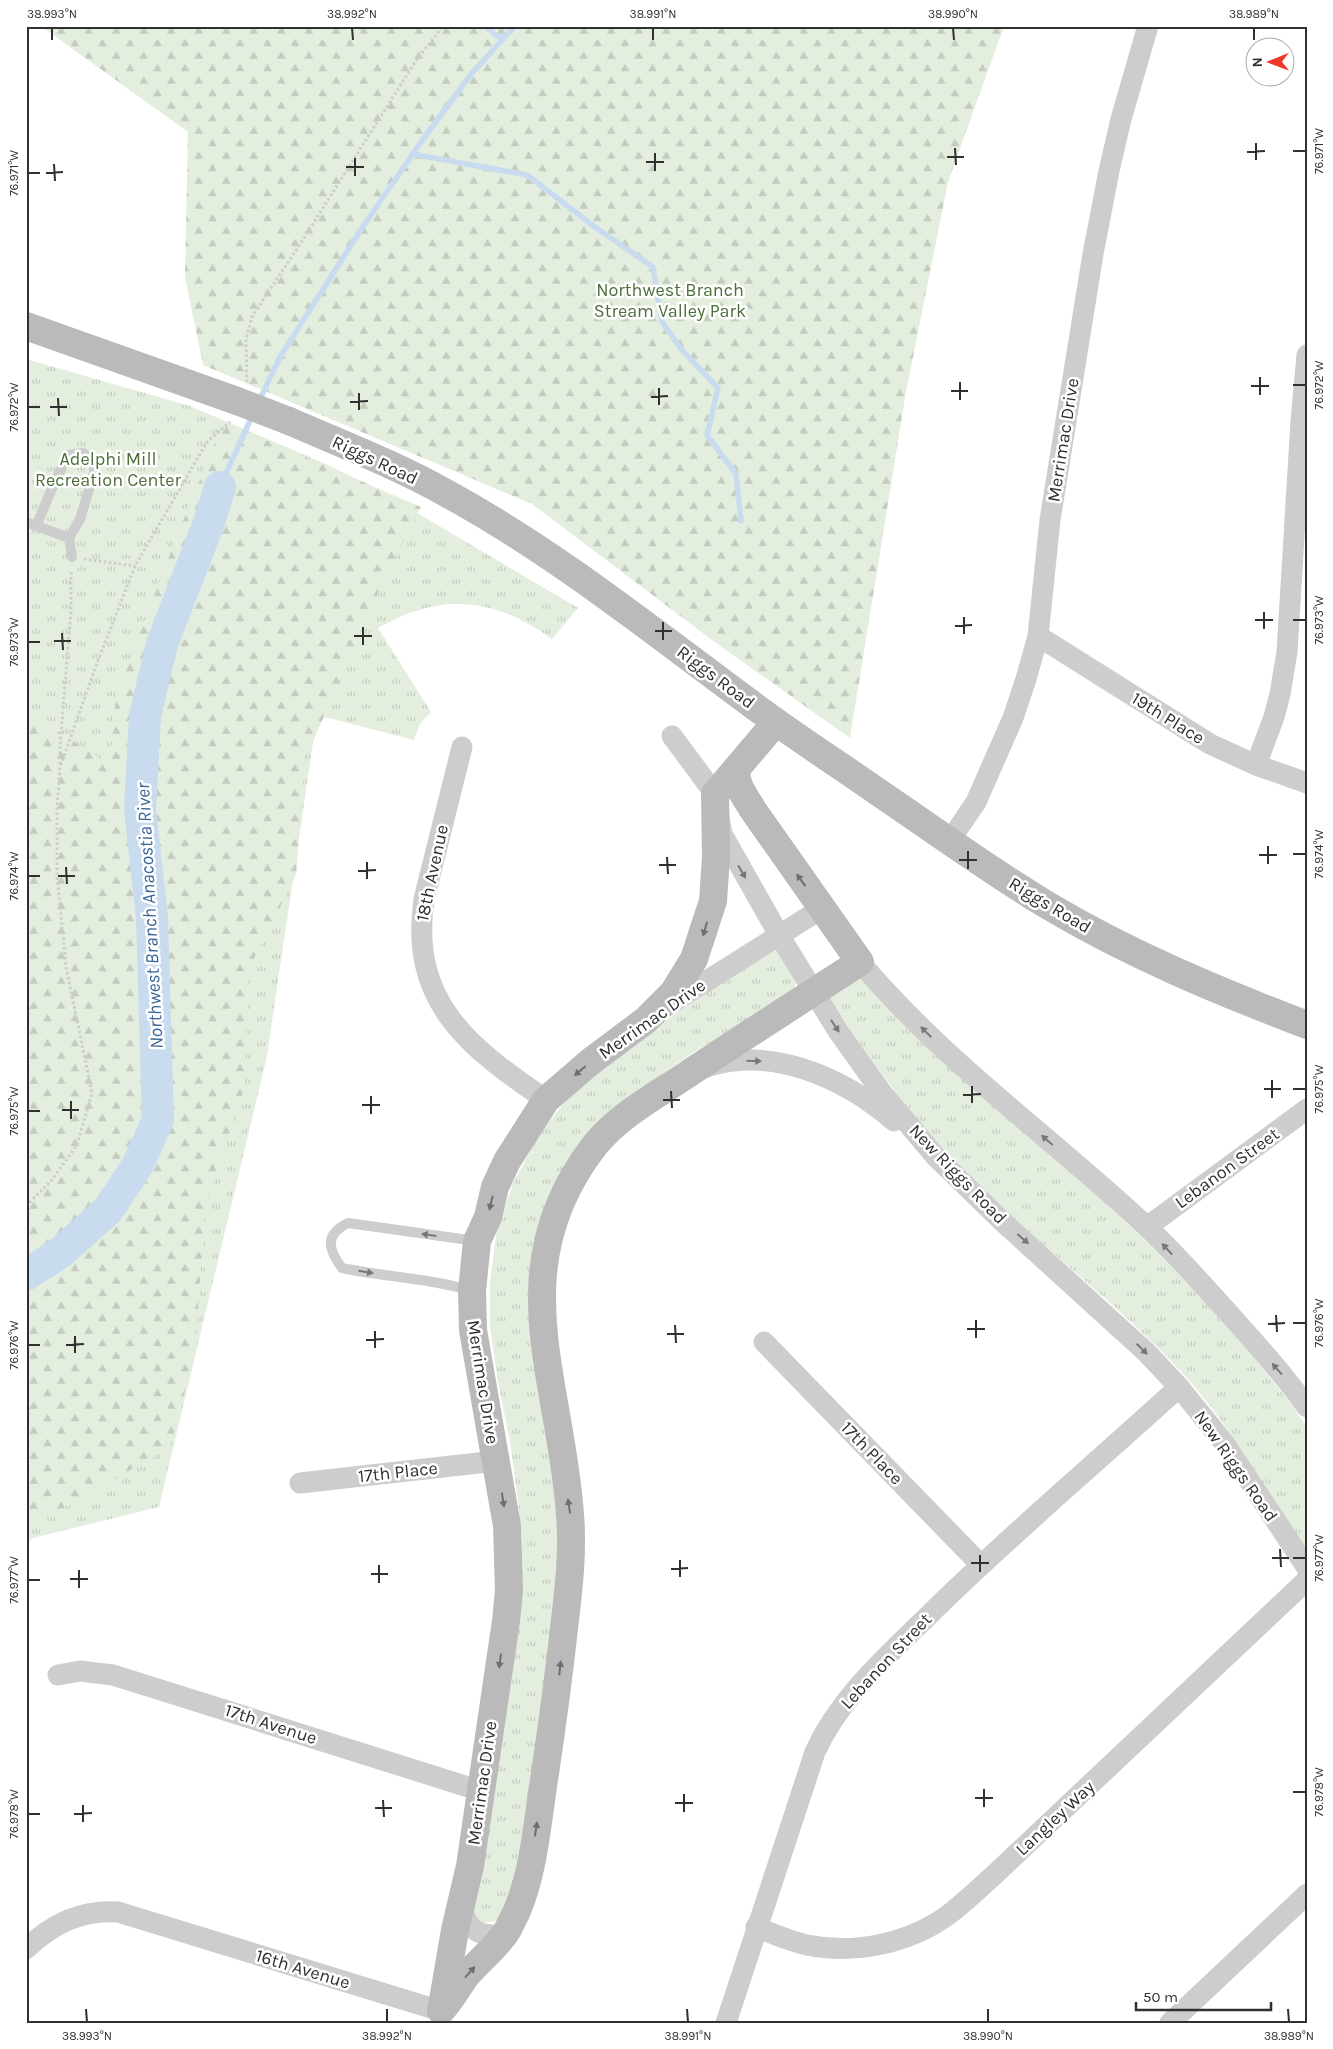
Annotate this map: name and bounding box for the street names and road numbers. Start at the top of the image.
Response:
street label: Merrimac Drive [1042,376,1084,504]
street label: Riggs Road [329,431,421,489]
street label: Riggs Road [673,641,759,713]
street label: 19th Place [1128,687,1208,749]
street label: 18th Avenue [411,823,453,923]
street label: Riggs Road [1005,872,1095,938]
street label: Merrimac Drive [594,974,710,1064]
street label: New Riggs Road [905,1119,1011,1229]
street label: Lebanon Street [1171,1123,1284,1213]
street label: Merrimac Drive [462,1318,504,1446]
street label: New Riggs Road [1189,1406,1283,1526]
street label: 17th Place [836,1417,908,1489]
street label: 17th Place [357,1457,439,1487]
street label: Lebanon Street [836,1608,936,1714]
street label: 17th Avenue [222,1699,320,1749]
street label: Merrimac Drive [462,1719,502,1847]
street label: Langley Way [1011,1775,1100,1860]
street label: 16th Avenue [253,1944,353,1994]

